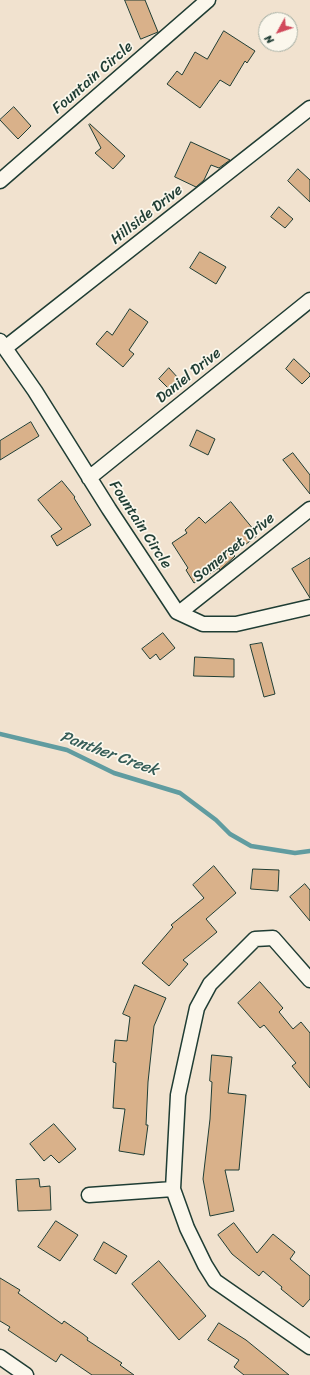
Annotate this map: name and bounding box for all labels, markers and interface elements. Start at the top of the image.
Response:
north arrow [258,12,298,52]
text: N [259,30,279,48]
street label: Fountain Circle [49,38,137,118]
street label: Hillside Drive [107,181,187,249]
street label: Daniel Drive [153,344,225,408]
street label: Fountain Circle [105,478,175,572]
street label: Somerset Drive [189,509,279,587]
water label: Panther Creek [58,728,160,780]

